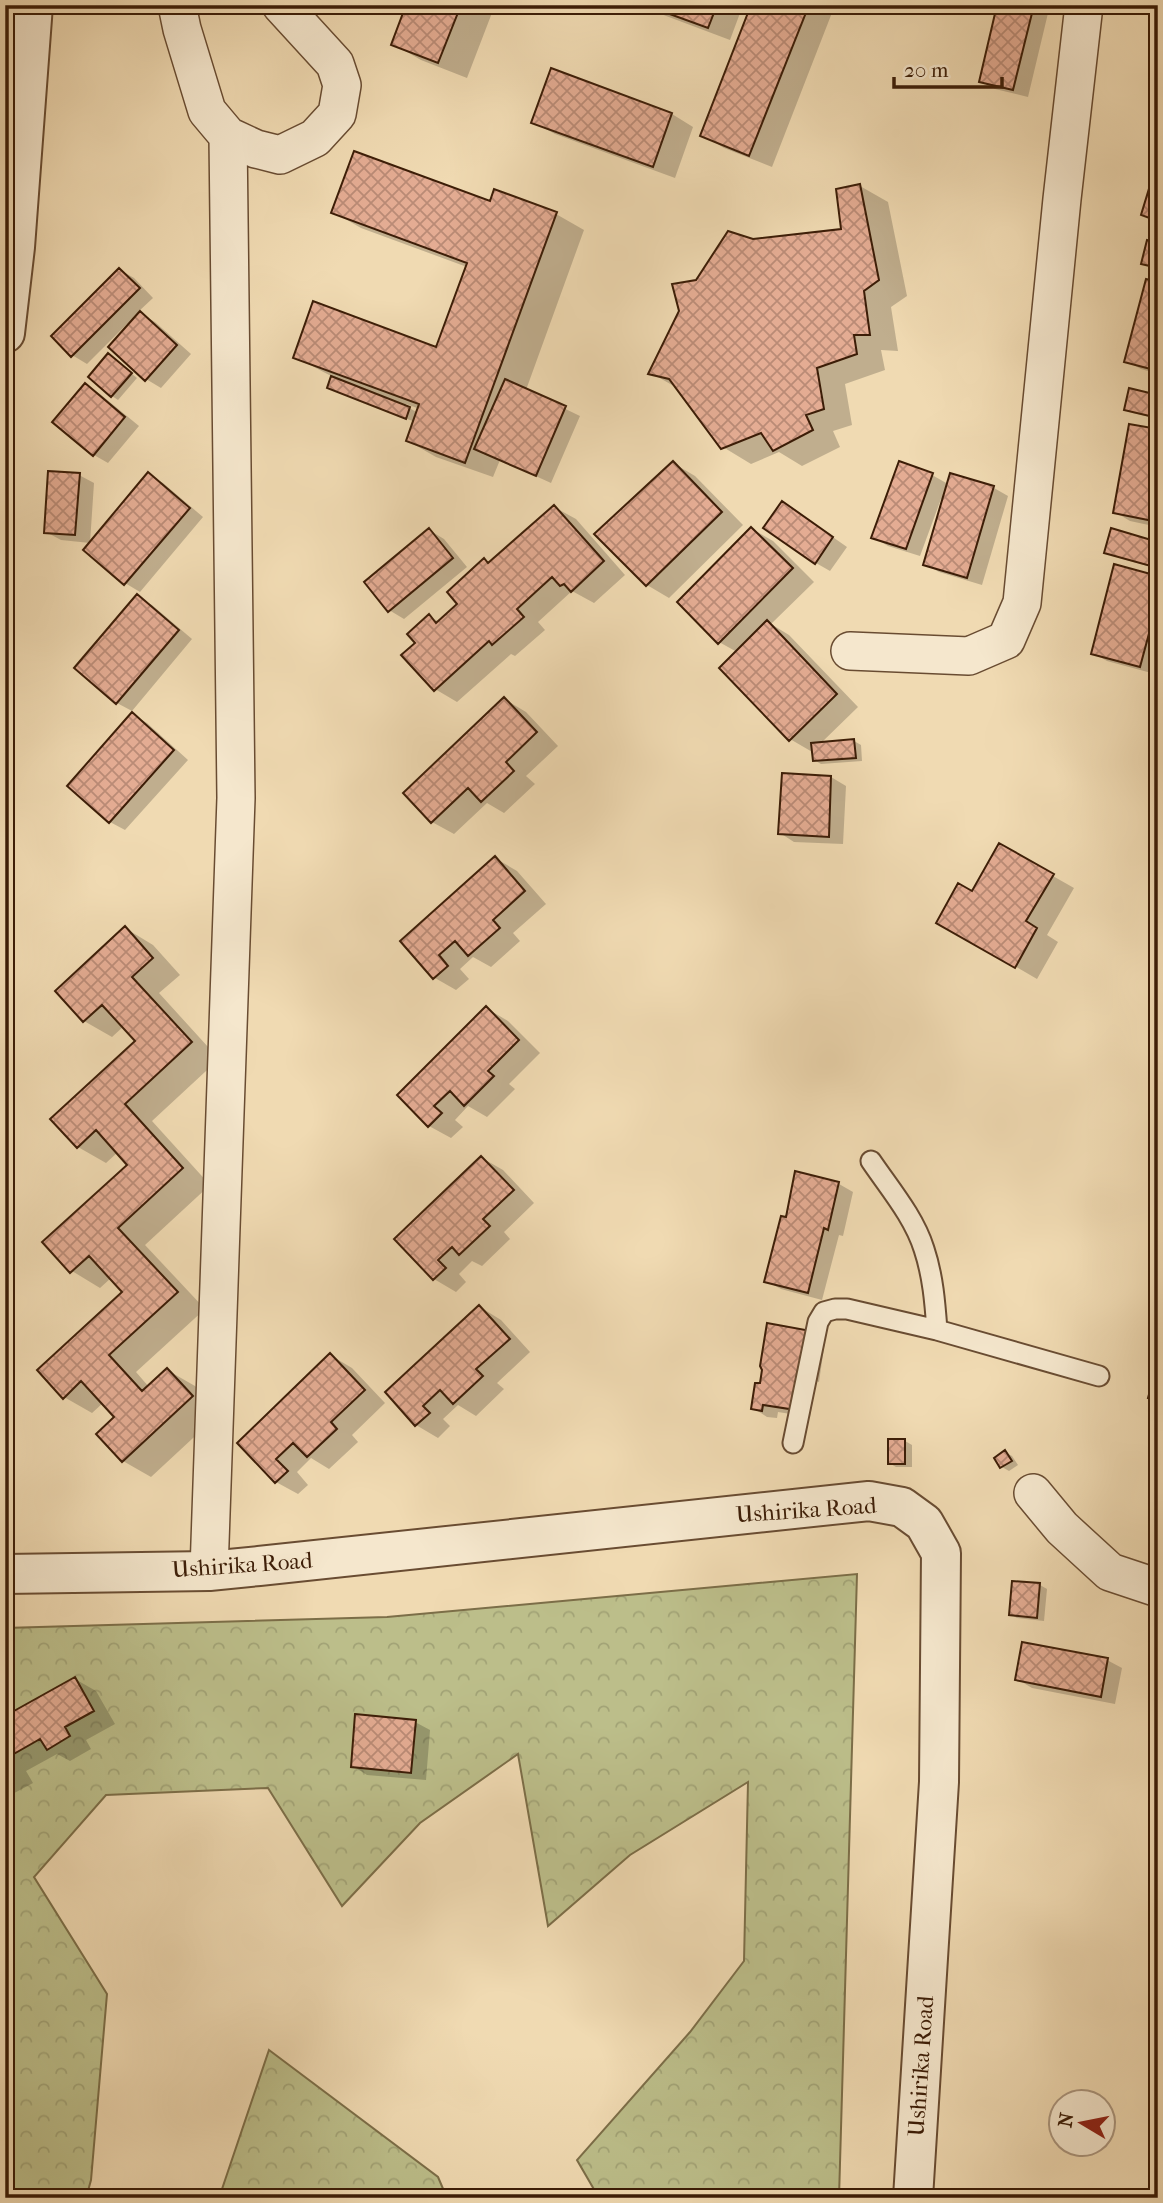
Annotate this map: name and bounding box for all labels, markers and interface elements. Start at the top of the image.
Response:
scale bar [894,46,1002,90]
text: 20 m [904,58,949,82]
street label: Ushirika Road [735,1492,878,1528]
street label: Ushirika Road [171,1547,314,1583]
street label: Ushirika Road [903,1994,939,2137]
north arrow [1048,2088,1118,2158]
text: N [1054,2111,1078,2129]

